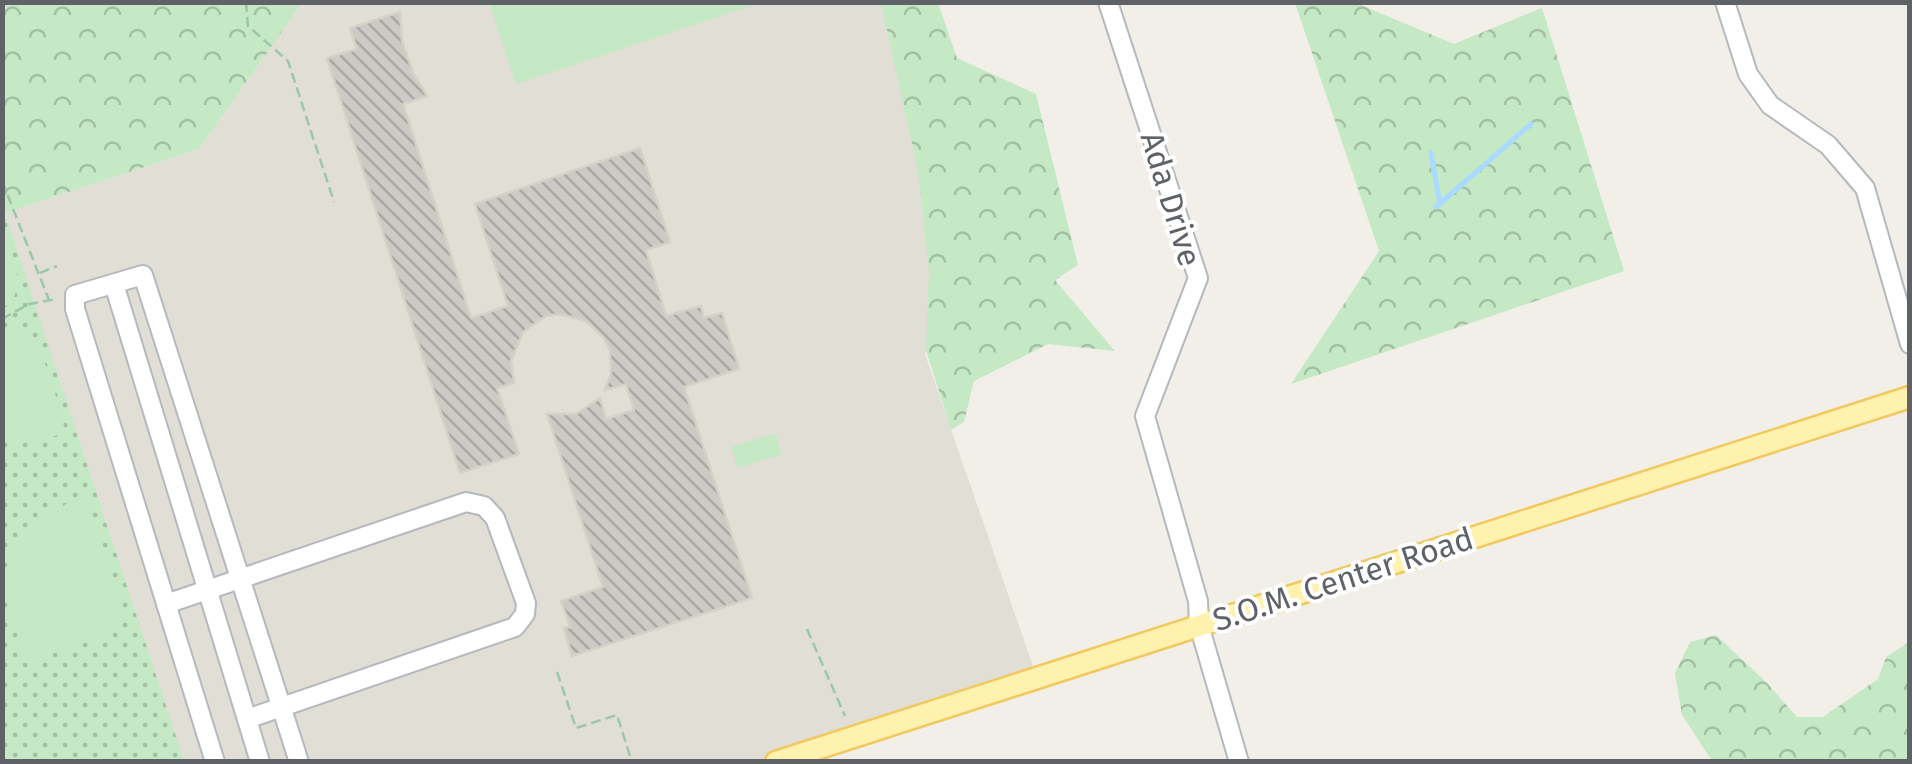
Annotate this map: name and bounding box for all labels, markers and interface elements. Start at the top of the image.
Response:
street label: Ada Drive [1133,127,1209,271]
street label: S.O.M. Center Road [1208,519,1478,639]

